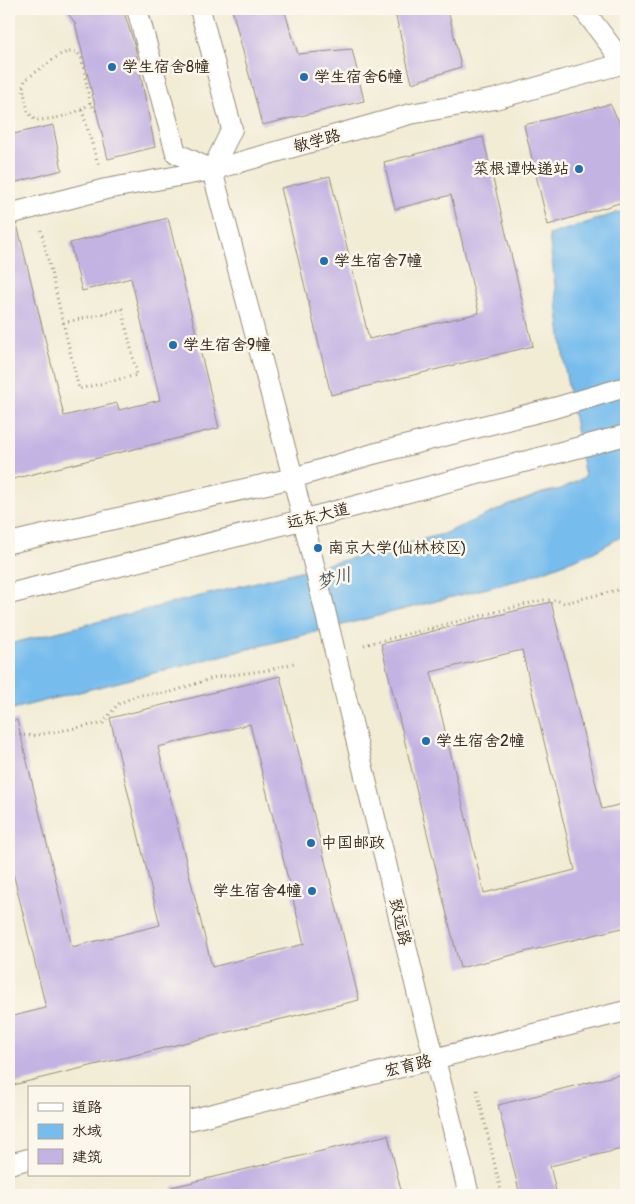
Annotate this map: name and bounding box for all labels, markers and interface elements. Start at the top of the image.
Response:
place label: 学生宿舍8幢 [122,57,210,77]
marker: 学生宿舍8幢 [106,61,118,73]
place label: 学生宿舍6幢 [314,67,403,87]
marker: 学生宿舍6幢 [298,71,310,83]
street label: 敏学路 [291,125,343,157]
place label: 菜根谭快递站 [473,159,569,179]
marker: 菜根谭快递站 [573,163,585,175]
place label: 学生宿舍7幢 [334,251,422,271]
marker: 学生宿舍7幢 [318,255,330,267]
place label: 学生宿舍9幢 [183,335,271,355]
marker: 学生宿舍9幢 [167,339,179,351]
street label: 远东大道 [285,499,351,533]
place label: 南京大学(仙林校区) [328,538,467,558]
marker: 南京大学(仙林校区) [312,542,324,554]
water label: 梦川 [314,563,355,595]
place label: 学生宿舍2幢 [436,731,525,751]
marker: 学生宿舍2幢 [420,735,432,747]
place label: 中国邮政 [321,833,385,853]
marker: 中国邮政 [305,837,317,849]
place label: 学生宿舍4幢 [213,881,302,901]
marker: 学生宿舍4幢 [306,885,318,897]
street label: 致远路 [385,896,415,948]
street label: 宏育路 [382,1050,434,1082]
legend [28,1086,190,1176]
text: 道路 [72,1098,102,1117]
text: 水域 [72,1122,102,1141]
text: 建筑 [72,1148,102,1167]

